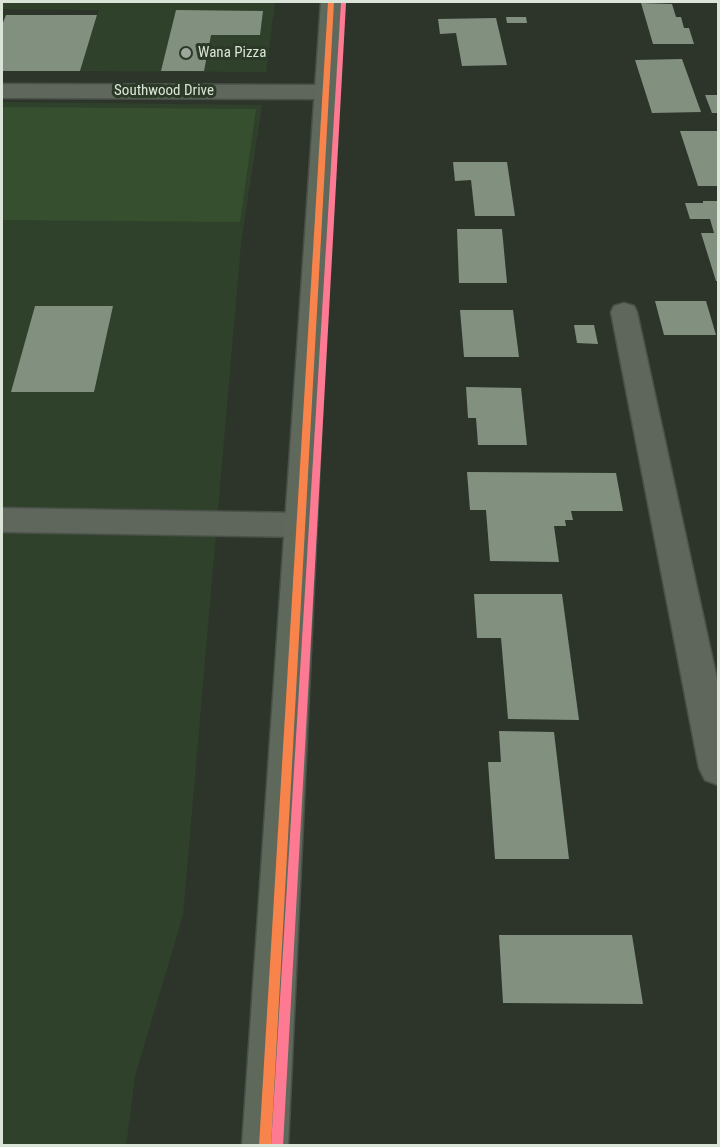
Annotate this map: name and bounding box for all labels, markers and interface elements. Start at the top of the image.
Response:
place label: Wana Pizza [198,44,266,62]
marker: Wana Pizza [179,46,193,60]
street label: Southwood Drive [114,82,214,100]

